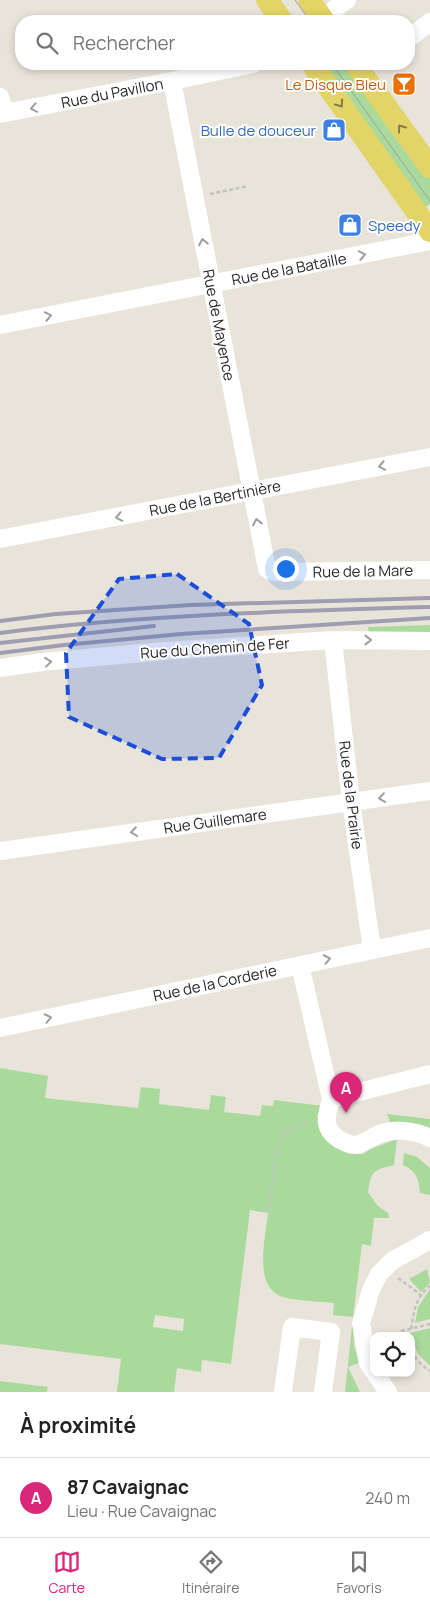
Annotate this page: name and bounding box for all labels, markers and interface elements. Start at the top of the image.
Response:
search box [15,15,415,70]
icon: search [33,29,61,57]
text: Rechercher [73,30,175,56]
bar icon: Le Disque Bleu [391,71,417,97]
street label: Rue du Pavillon [59,73,165,113]
place label: Le Disque Bleu [285,74,386,95]
one-way arrow [334,98,343,107]
one-way arrow [29,102,38,112]
shop icon: Bulle de douceur [321,117,347,143]
place label: Bulle de douceur [201,120,317,141]
one-way arrow [399,125,407,134]
shop icon: Speedy [337,212,363,238]
place label: Speedy [368,215,421,236]
one-way arrow [198,237,209,246]
street label: Rue de la Bataille [230,248,349,290]
one-way arrow [358,250,366,260]
street label: Rue de Mayence [198,267,240,383]
one-way arrow [43,311,52,321]
one-way arrow [378,460,387,471]
street label: Rue de la Bertinière [147,475,283,521]
one-way arrow [115,511,124,521]
one-way arrow [253,517,263,526]
your location [273,556,299,582]
street label: Rue de la Mare [313,560,414,582]
street label: Rue du Chemin de Fer [140,632,291,664]
one-way arrow [364,635,372,645]
one-way arrow [45,656,53,667]
street label: Rue de la Prairie [334,739,368,851]
one-way arrow [377,792,385,803]
street label: Rue Guillemare [162,803,268,839]
one-way arrow [130,826,138,837]
one-way arrow [322,955,331,965]
street label: Rue de la Corderie [151,960,279,1006]
one-way arrow [43,1013,52,1024]
pin: A [330,1072,362,1113]
map controls [370,1332,415,1377]
button: locate [370,1332,415,1377]
text: À proximité [20,1411,136,1439]
text: 87 Cavaignac [67,1474,189,1500]
text: A [31,1487,41,1509]
text: 240 m [365,1487,410,1509]
text: Lieu · Rue Cavaignac [67,1500,217,1522]
tab: Carte [49,1548,85,1597]
tab: Itinéraire [182,1548,239,1597]
tab: Favoris [336,1548,381,1597]

